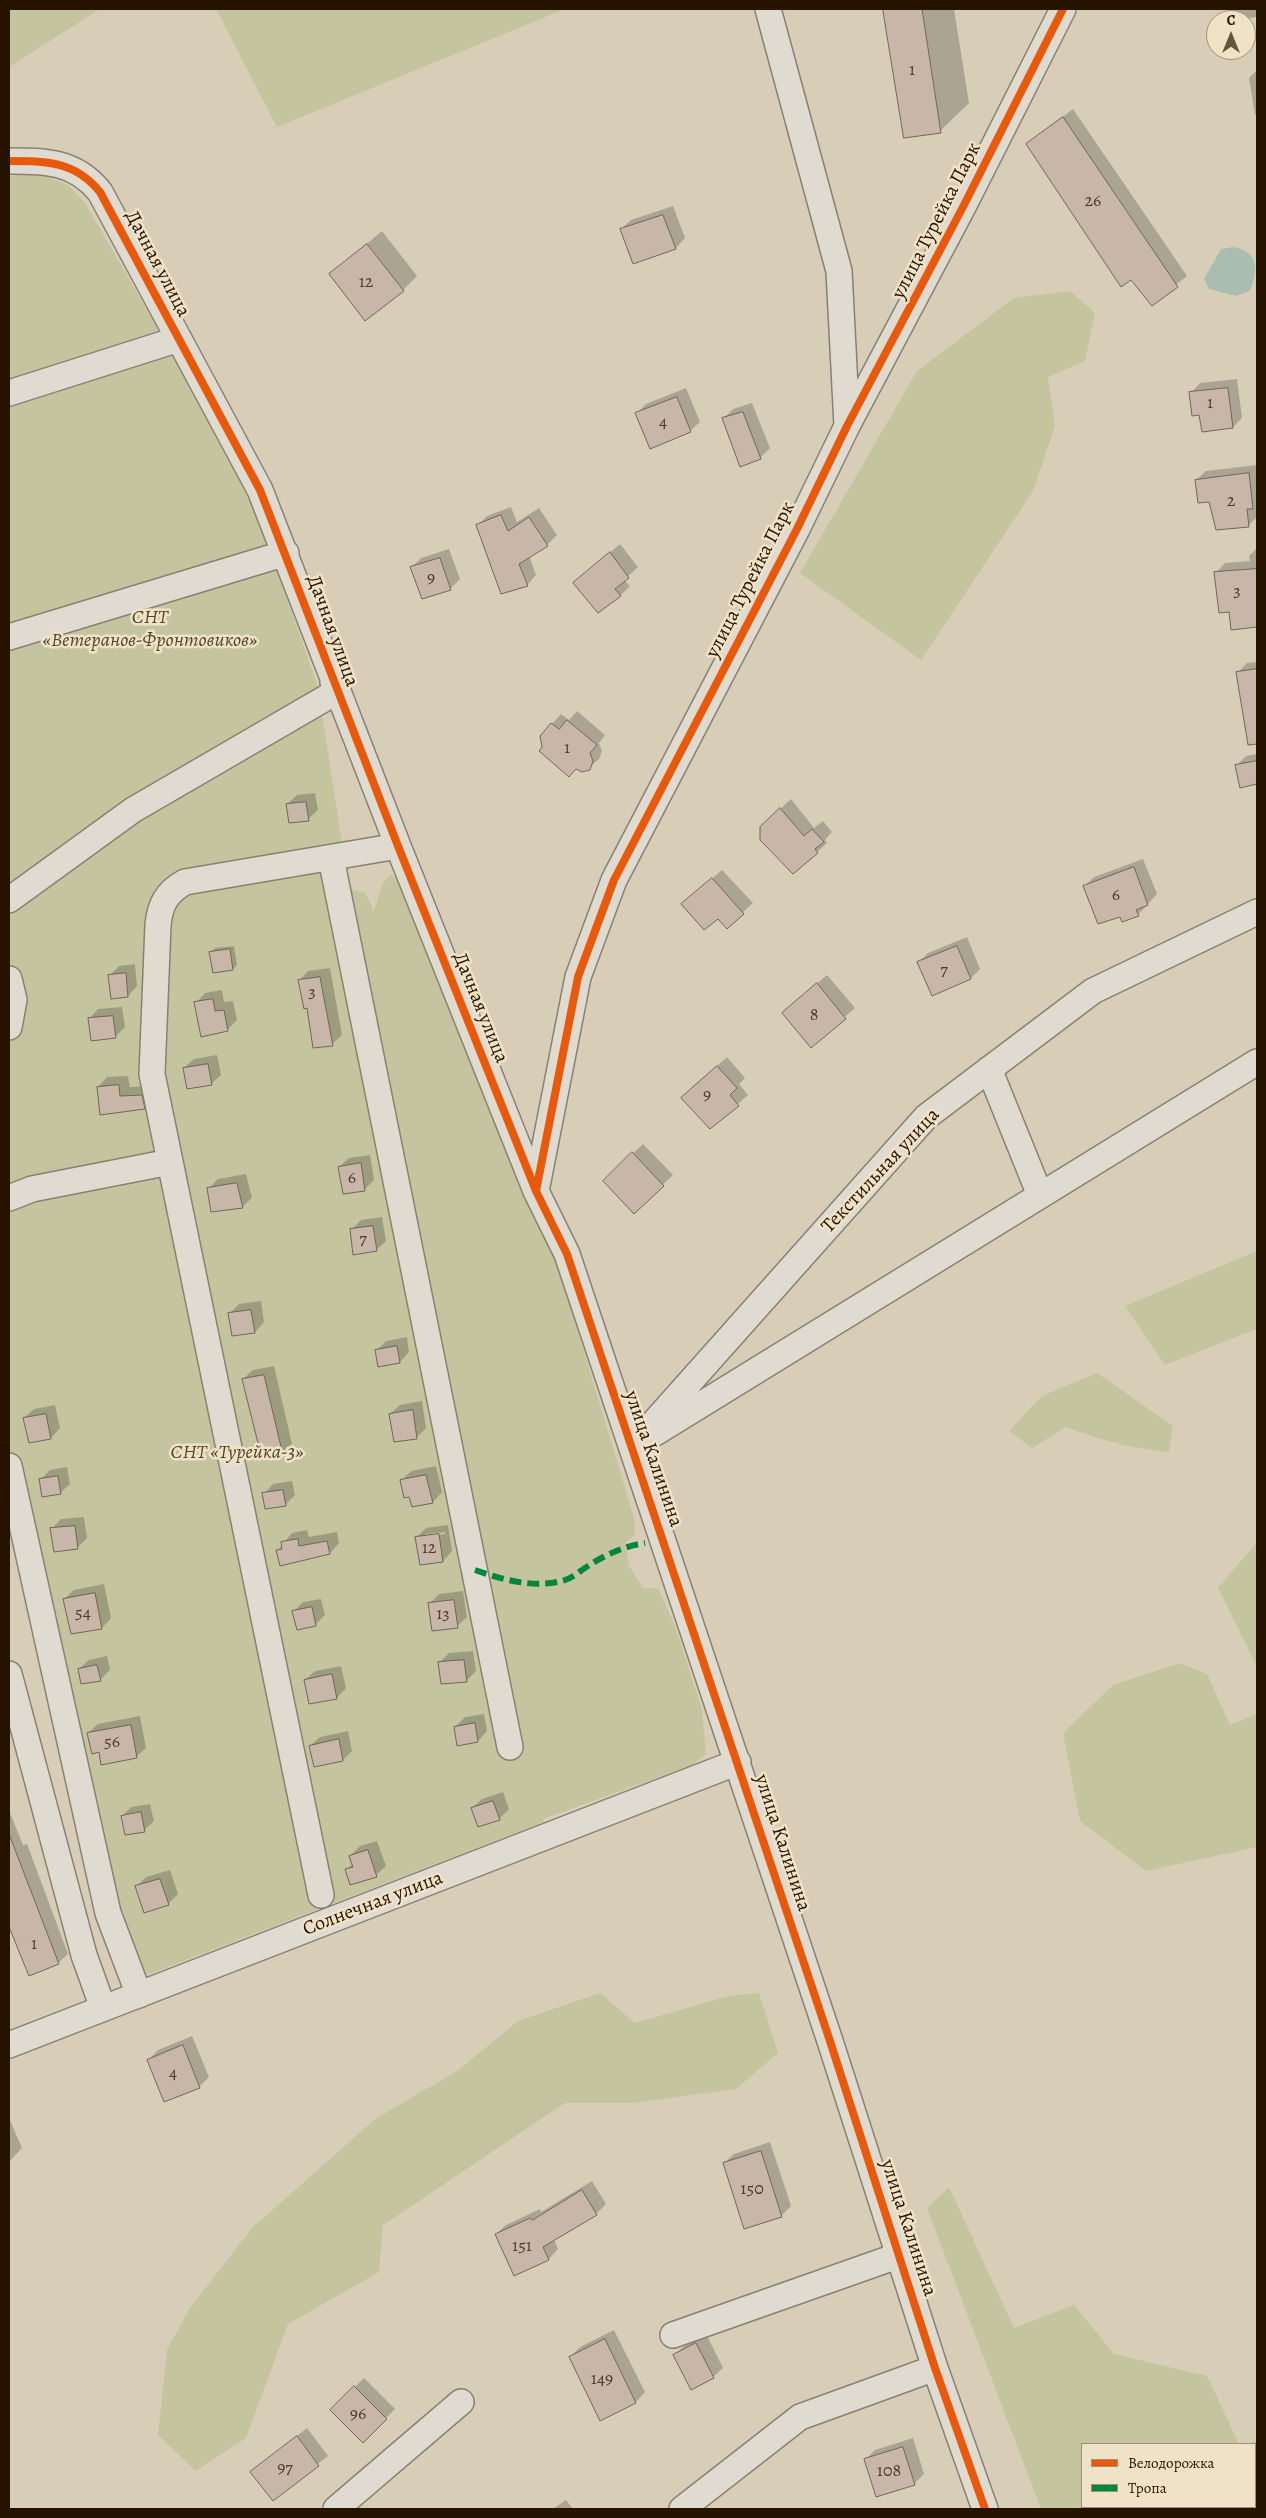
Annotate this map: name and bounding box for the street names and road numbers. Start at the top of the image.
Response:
street label: улица Турейка Парк [887,139,987,303]
street label: Дачная улица [119,207,195,321]
street label: улица Турейка Парк [701,498,801,662]
street label: Дачная улица [301,572,363,690]
street label: Дачная улица [447,949,513,1067]
street label: Текстильная улица [817,1103,945,1239]
street label: улица Калинина [618,1388,688,1530]
street label: улица Калинина [749,1771,815,1915]
street label: Солнечная улица [300,1866,446,1942]
street label: улица Калинина [875,2156,941,2300]

